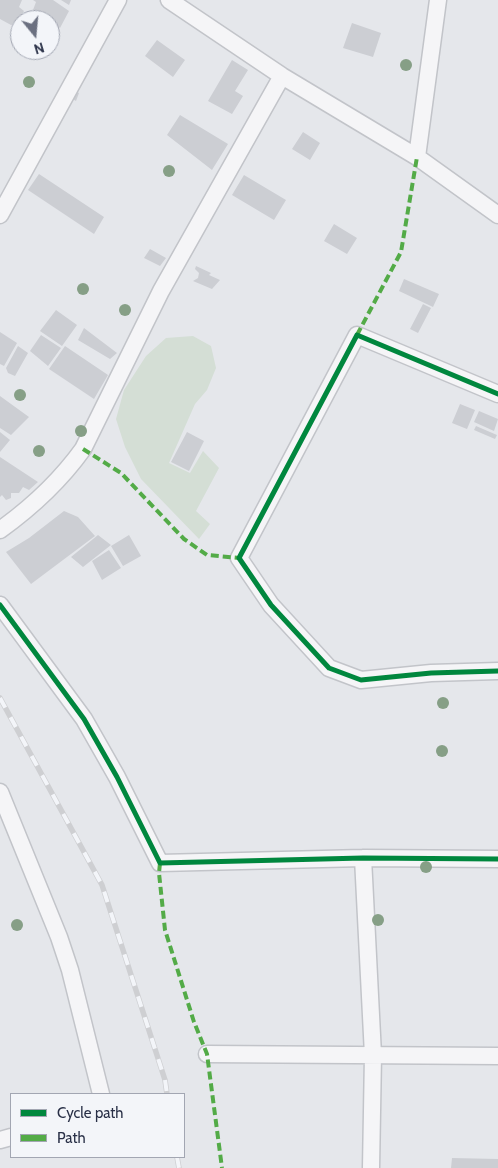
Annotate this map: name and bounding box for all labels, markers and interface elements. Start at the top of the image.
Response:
north arrow [10,10,60,60]
text: N [32,38,46,58]
legend [10,1093,185,1158]
text: Cycle path [57,1104,123,1122]
text: Path [57,1129,86,1147]

